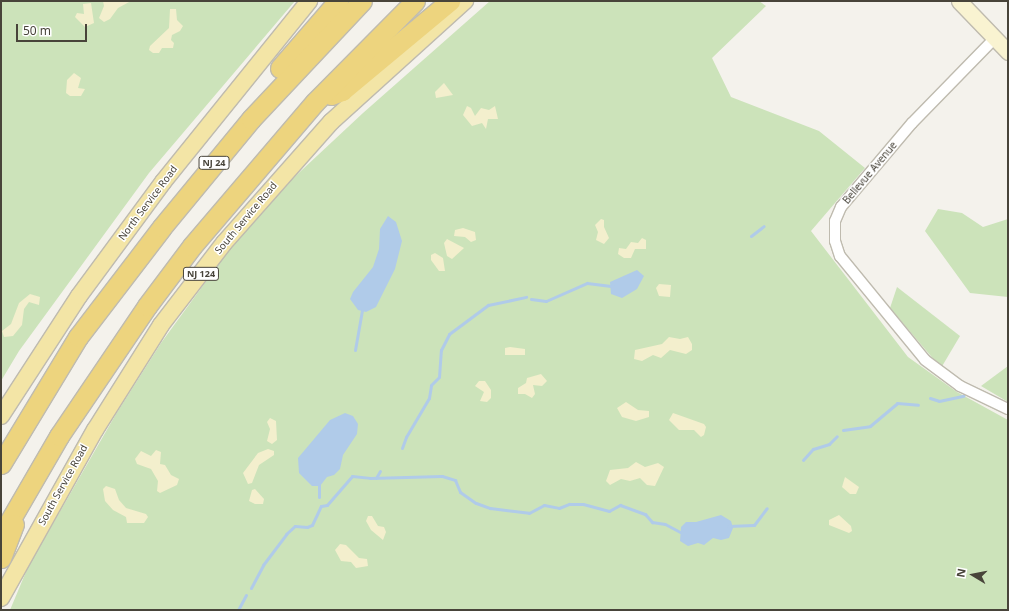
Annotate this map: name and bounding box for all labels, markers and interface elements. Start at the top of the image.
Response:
scale bar [18,16,89,42]
text: 50 m [23,22,51,39]
street label: Bellevue Avenue [841,140,899,206]
road number: NJ 24 [198,156,230,170]
street label: North Service Road [116,163,180,243]
street label: South Service Road [212,180,280,256]
road number: NJ 124 [182,267,220,281]
street label: South Service Road [36,443,90,527]
north arrow [953,555,993,595]
text: N [953,567,969,579]

